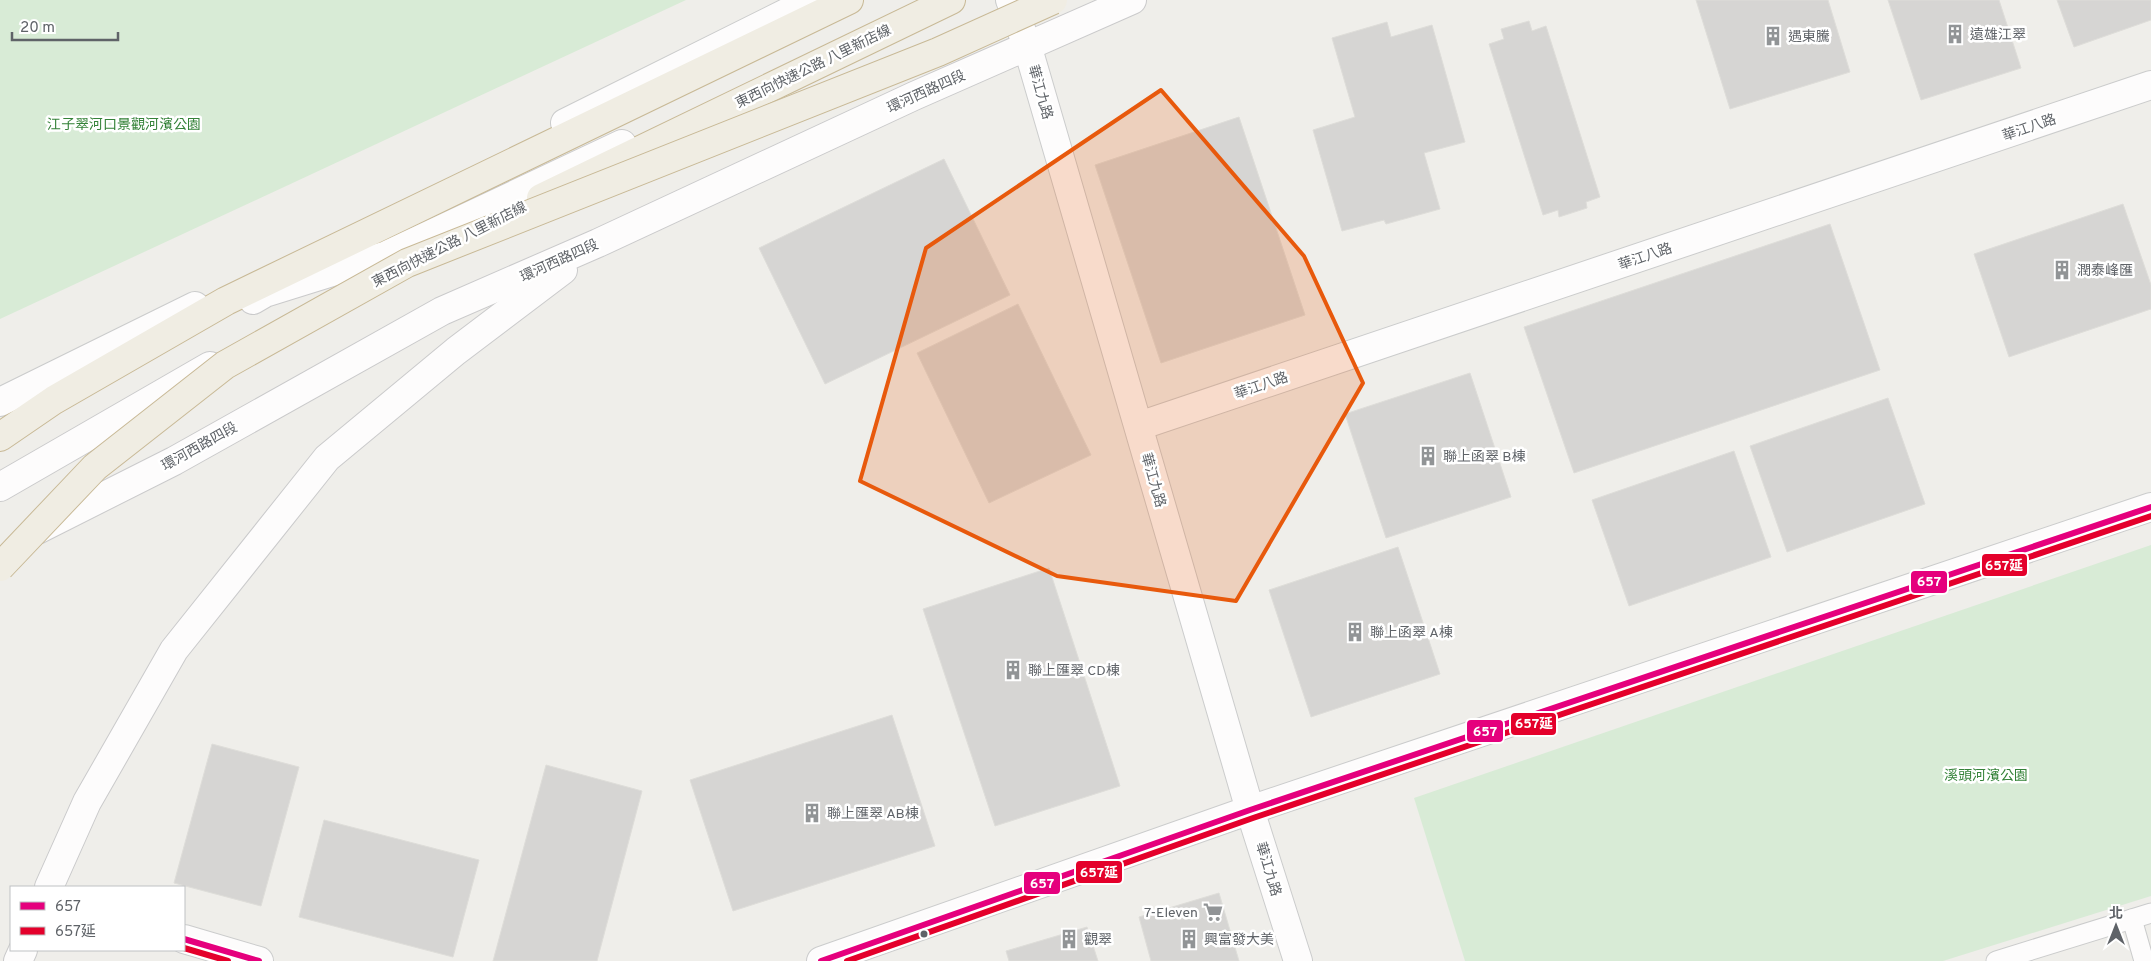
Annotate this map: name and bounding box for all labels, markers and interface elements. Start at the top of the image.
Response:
scale bar [12,10,119,42]
text: 20 m [20,19,55,38]
street label: 東西向快速公路 八里新店線 [733,21,894,113]
building icon: 遠雄江翠 [1944,23,1966,45]
building icon: 遇東騰 [1762,25,1784,47]
place label: 遠雄江翠 [1970,26,2026,44]
place label: 遇東騰 [1788,29,1830,46]
street label: 華江九路 [1024,63,1055,122]
street label: 環河西路四段 [885,68,968,117]
street label: 華江八路 [2000,111,2059,146]
park label: 江子翠河口景觀河濱公園 [47,117,201,134]
street label: 東西向快速公路 八里新店線 [369,198,530,292]
street label: 環河西路四段 [518,237,601,286]
street label: 華江八路 [1616,240,1675,275]
building icon: 潤泰峰匯 [2051,259,2073,281]
place label: 潤泰峰匯 [2077,262,2133,280]
street label: 華江八路 [1232,369,1291,404]
street label: 環河西路四段 [159,420,241,475]
building icon: 聯上函翠 B棟 [1417,445,1439,467]
place label: 聯上函翠 B棟 [1443,448,1525,466]
street label: 華江九路 [1137,451,1168,510]
line badge: 657延 [1981,553,2028,577]
text: 657延 [1985,558,2023,575]
line badge: 657 [1910,570,1948,594]
text: 657 [1917,574,1941,591]
building icon: 聯上函翠 A棟 [1344,621,1366,643]
place label: 聯上函翠 A棟 [1370,624,1453,642]
building icon: 聯上匯翠 CD棟 [1002,659,1024,681]
place label: 聯上匯翠 CD棟 [1028,662,1120,680]
line badge: 657延 [1510,712,1557,736]
text: 657延 [1515,716,1553,733]
line badge: 657 [1466,719,1504,743]
text: 657 [1473,724,1497,741]
park label: 溪頭河濱公園 [1944,768,2028,785]
building icon: 聯上匯翠 AB棟 [801,802,823,824]
place label: 聯上匯翠 AB棟 [827,805,919,823]
street label: 華江九路 [1251,840,1284,899]
line badge: 657延 [1075,860,1123,884]
text: 657延 [1080,865,1118,882]
line badge: 657 [1023,871,1061,895]
text: 657 [1030,876,1054,893]
legend [10,886,185,951]
text: 657 [55,898,81,917]
supermarket icon: 7-Eleven [1202,901,1224,923]
north arrow [2091,901,2141,951]
place label: 7-Eleven [1144,905,1198,922]
text: 北 [2109,906,2123,923]
text: 657延 [55,923,96,942]
building icon: 觀翠 [1058,928,1080,950]
building icon: 興富發大美 [1178,928,1200,950]
unlabelled marker [919,929,929,939]
place label: 觀翠 [1084,932,1112,949]
place label: 興富發大美 [1204,932,1274,949]

